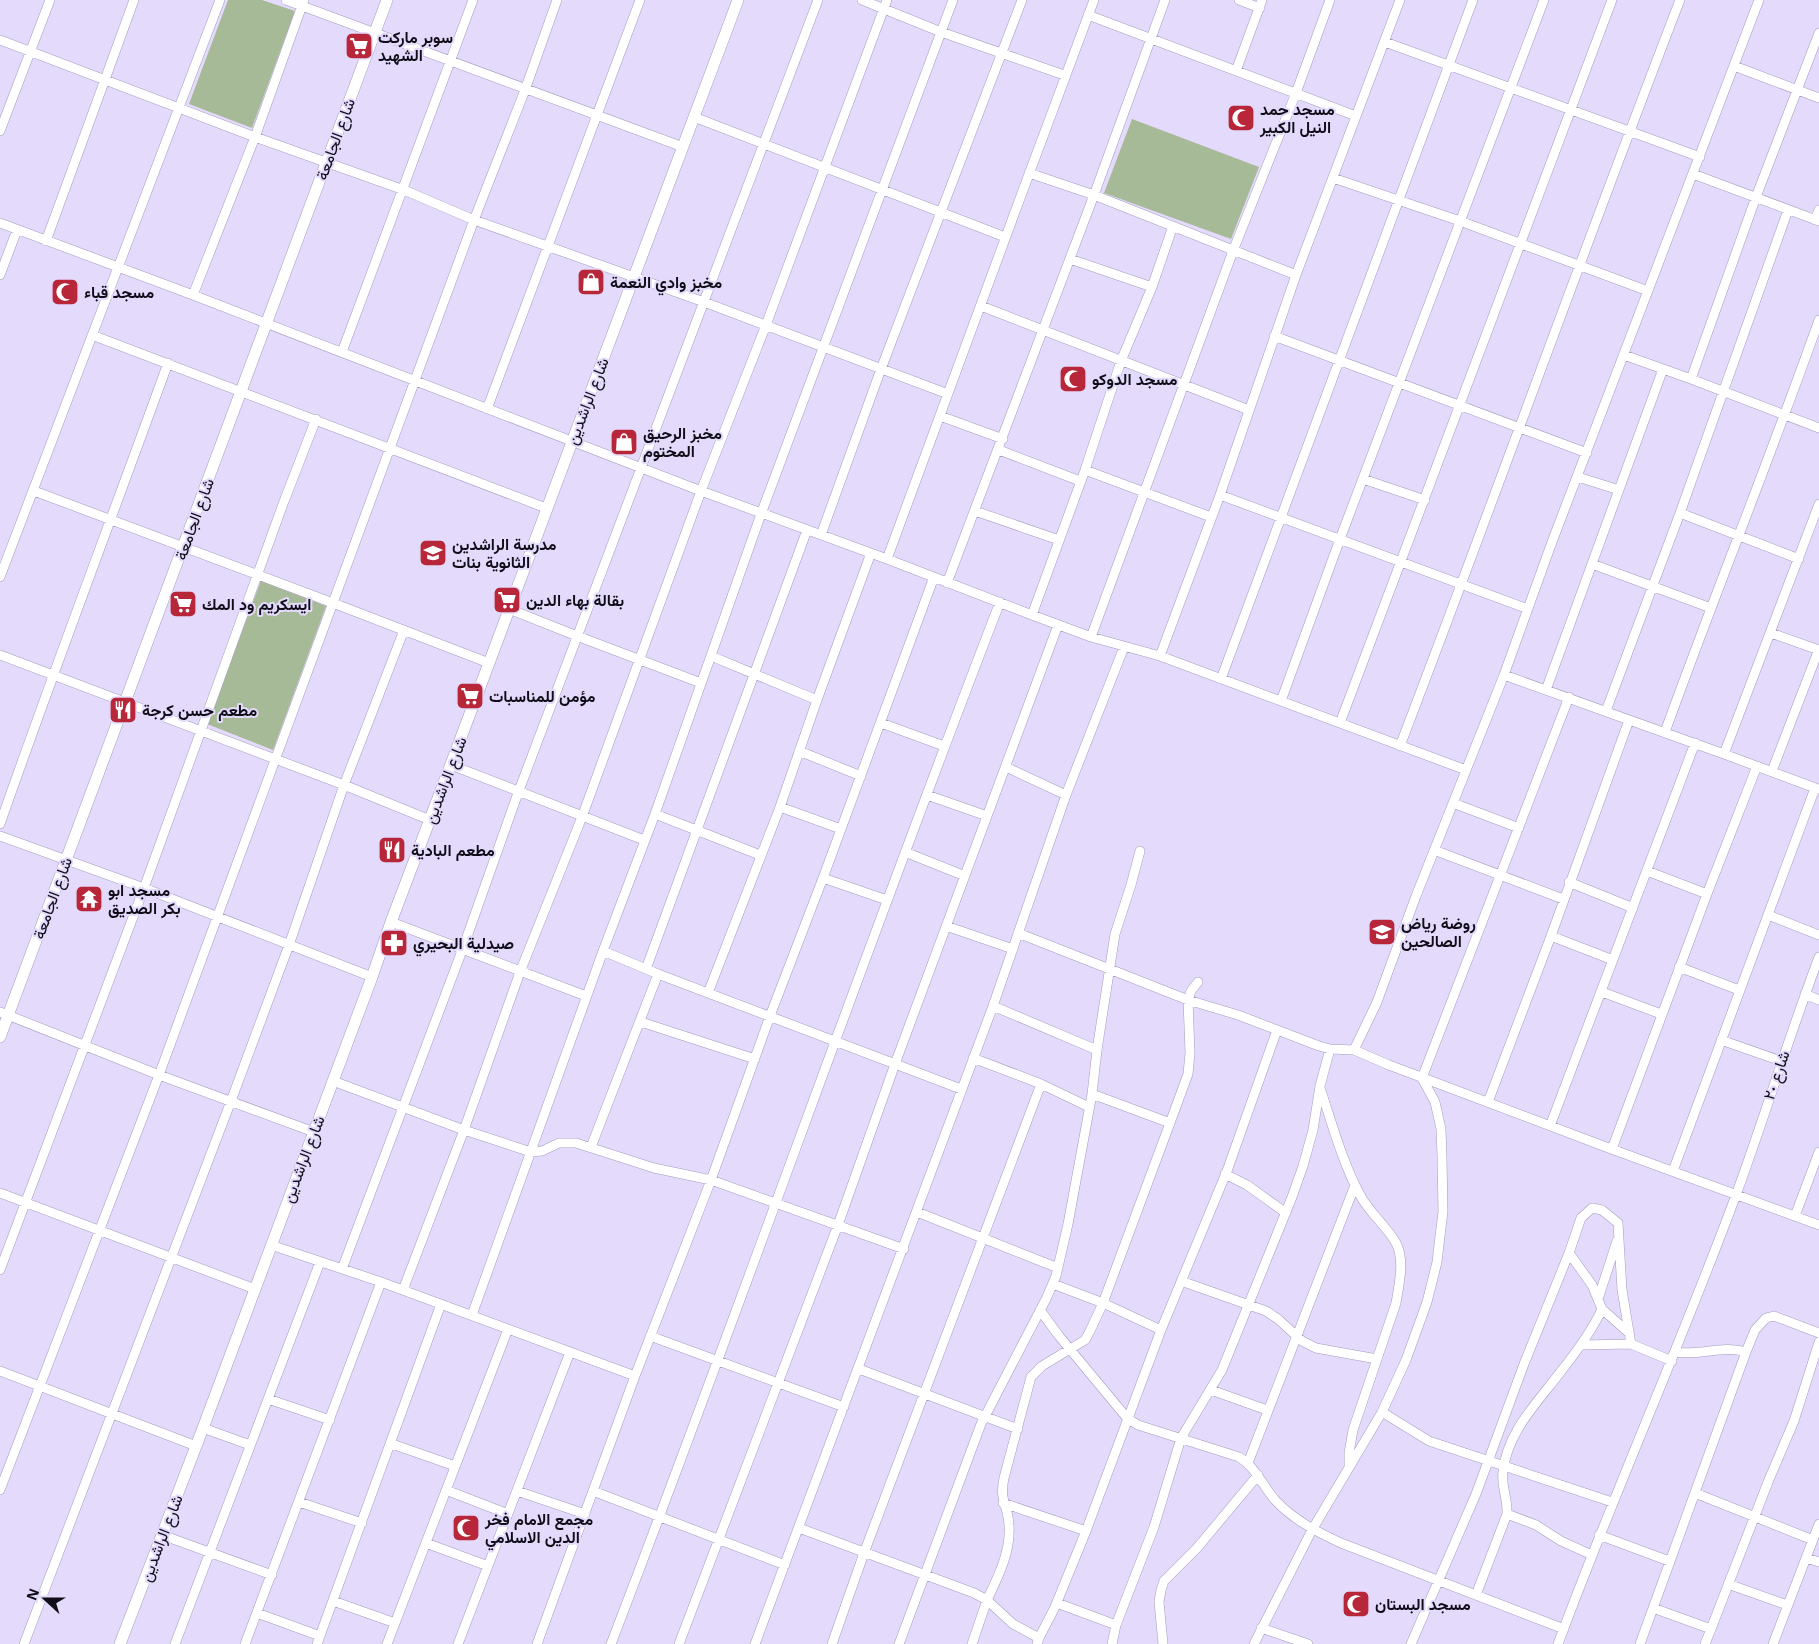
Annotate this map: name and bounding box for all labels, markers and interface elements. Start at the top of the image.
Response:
place label: سوبر ماركت الشهيد [378,26,453,66]
supermarket icon: سوبر ماركت الشهيد [344,31,374,61]
street label: شارع الجامعة [310,95,361,183]
place label: مسجد حمد النيل الكبير [1259,98,1335,138]
mosque icon: مسجد حمد النيل الكبير [1226,103,1256,133]
shop icon: مخبز وادي النعمة [576,267,606,297]
place label: مخبز وادي النعمة [610,271,722,296]
mosque icon: مسجد قباء [50,277,80,307]
place label: مسجد قباء [84,281,155,303]
street label: شارع الراشدين [560,354,615,448]
mosque icon: مسجد الدوكو [1058,364,1088,394]
place label: مسجد الدوكو [1092,368,1178,390]
place label: مخبز الرحيق المختوم [643,422,722,462]
shop icon: مخبز الرحيق المختوم [609,427,639,457]
street label: شارع الجامعة [169,475,220,563]
place label: مدرسة الراشدين الثانوية بنات [452,533,557,573]
school or university icon: مدرسة الراشدين الثانوية بنات [418,538,448,568]
supermarket icon: بقالة بهاء الدين [492,585,522,615]
supermarket icon: ايسكريم ود المك [168,589,198,619]
place label: بقالة بهاء الدين [526,589,624,611]
place label: ايسكريم ود المك [202,593,311,615]
supermarket icon: مؤمن للمناسبات [455,681,485,711]
place label: مؤمن للمناسبات [489,685,596,707]
restaurant icon: مطعم حسن كرجة [108,695,138,725]
place label: مطعم حسن كرجة [142,699,257,721]
street label: شارع الراشدين [418,733,473,827]
restaurant icon: مطعم البادية [377,835,407,865]
place label: مطعم البادية [411,839,495,861]
street label: شارع الجامعة [27,854,78,942]
place label: مسجد ابو بكر الصديق [108,879,181,919]
temple icon: مسجد ابو بكر الصديق [74,884,104,914]
place label: روضة رياض الصالحين [1401,912,1476,952]
school or university icon: روضة رياض الصالحين [1367,917,1397,947]
pharmacy icon: صيدلية البحيري [379,928,409,958]
place label: صيدلية البحيري [413,932,514,957]
street label: شارع ٢٠ [1757,1047,1796,1103]
street label: شارع الراشدين [276,1112,331,1206]
street label: شارع الراشدين [134,1491,189,1585]
place label: مجمع الامام فخر الدين الاسلامي [484,1508,593,1551]
mosque icon: مجمع الامام فخر الدين الاسلامي [451,1513,481,1543]
north arrow [20,1574,70,1624]
text: N [21,1585,43,1603]
mosque icon: مسجد البستان [1341,1589,1371,1619]
place label: مسجد البستان [1375,1593,1471,1615]

